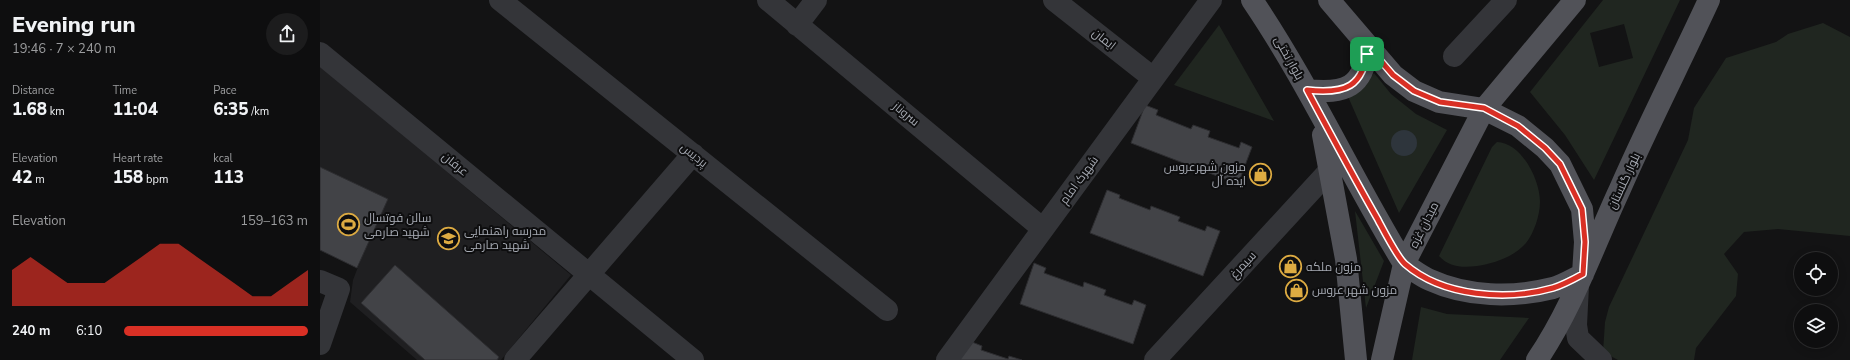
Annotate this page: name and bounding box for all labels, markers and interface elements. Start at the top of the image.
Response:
text: Evening run [12,10,136,40]
button: share [266,13,308,55]
street label: ایمان [1089,25,1119,53]
street label: بلوار تختی [1270,33,1308,83]
pin [1350,37,1384,71]
text: 19:46 · 7 × 240 m [12,40,116,58]
icon: arrive [1356,43,1378,65]
text: Distance [12,83,55,98]
text: Time [113,83,137,98]
text: Pace [213,83,237,98]
text: 1.68 [12,98,47,121]
text: 11:04 [113,98,158,121]
text: 6:35 [213,98,248,121]
street label: سروناز [889,98,923,130]
text: km [47,104,65,119]
text: /km [248,104,269,119]
street label: پردیس [676,139,712,172]
street label: عرفان [438,148,472,180]
street label: بلوار گلستان [1604,150,1644,212]
text: Elevation [12,151,58,166]
text: Heart rate [113,151,163,166]
text: kcal [213,151,233,166]
street label: شهرک امام [1056,153,1102,207]
place label: مزون شهرعروس ایده آل [1164,159,1246,189]
shop icon: مزون شهرعروس ایده آل [1248,161,1274,187]
text: 42 [12,166,32,189]
text: 158 [113,166,143,189]
text: 113 [213,166,244,189]
text: m [32,172,45,187]
text: bpm [143,172,168,187]
street label: میدان غزه [1406,199,1442,251]
place label: سالن فوتسال شهید صارمی [364,210,432,240]
text: Elevation [12,212,66,230]
text: 159–163 m [240,212,308,230]
sports icon: سالن فوتسال شهید صارمی [335,212,361,238]
place label: مدرسه راهنمایی شهید صارمی [464,223,546,253]
school or university icon: مدرسه راهنمایی شهید صارمی [435,225,461,251]
street label: سیمرغ [1226,248,1260,282]
map controls [1794,252,1838,348]
button: locate [1794,252,1838,296]
shop icon: مزون ملکه [1278,254,1304,280]
place label: مزون ملکه [1306,259,1361,275]
shop icon: مزون شهر عروس [1283,277,1309,303]
place label: مزون شهر عروس [1312,282,1397,298]
button: layers [1794,304,1838,348]
text: 240 m [12,322,50,340]
text: 6:10 [76,322,102,340]

